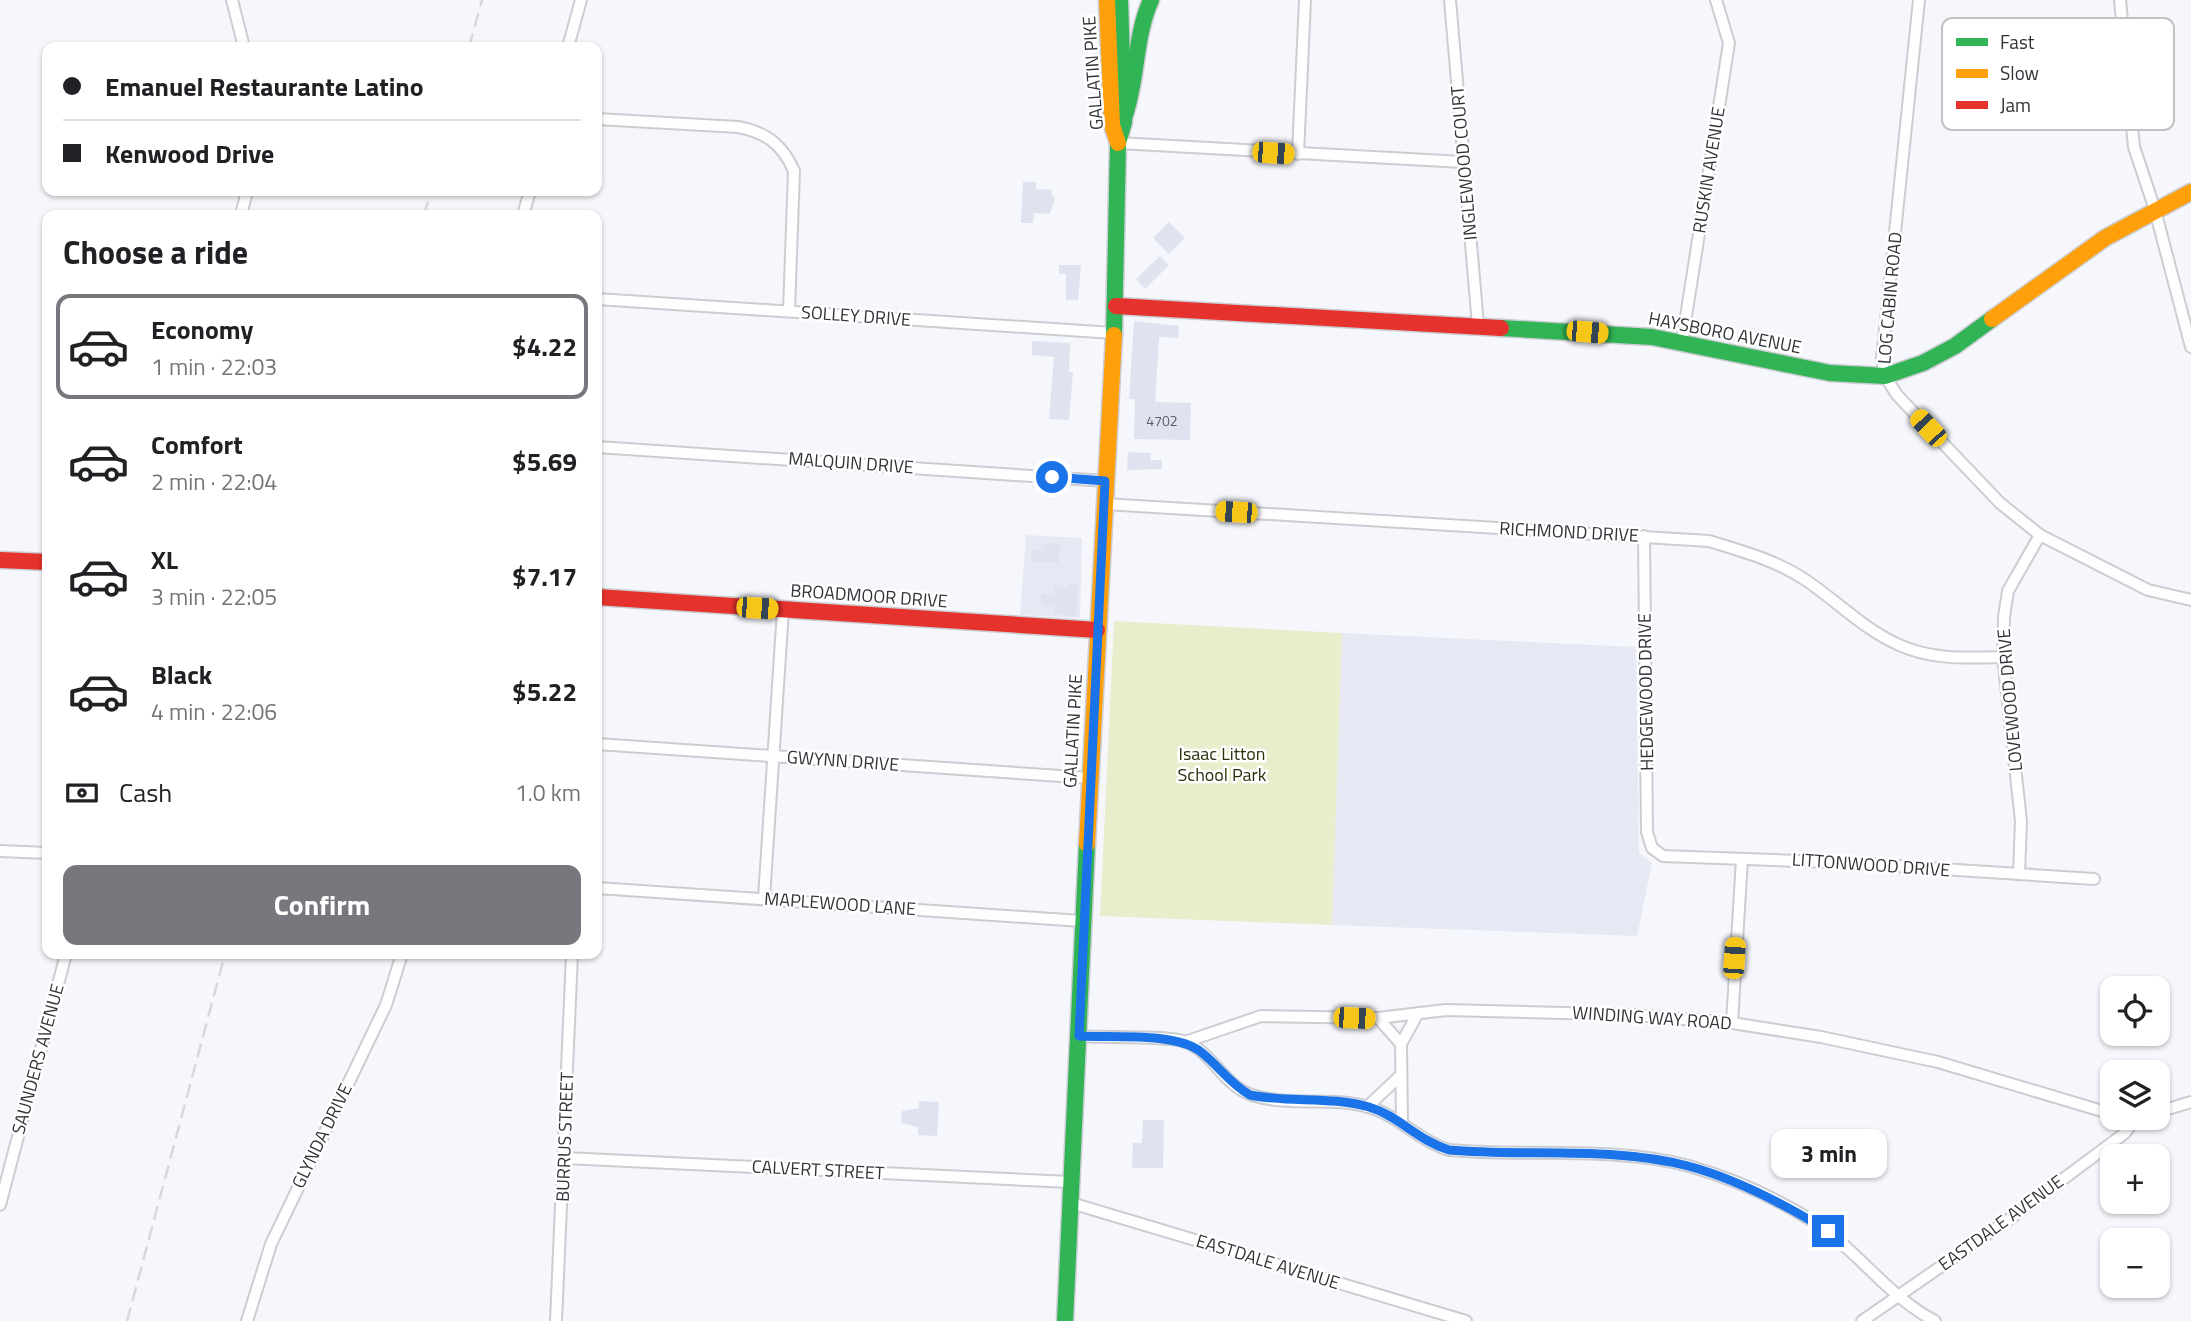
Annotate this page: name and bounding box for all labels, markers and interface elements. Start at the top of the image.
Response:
street label: GALLATIN PIKE [1075,15,1110,131]
legend [1942,18,2174,130]
text: Fast [2000,27,2035,56]
text: Slow [2000,58,2039,87]
text: Emanuel Restaurante Latino [105,67,424,106]
street label: INGLEWOOD COURT [1443,84,1484,241]
text: Jam [2000,90,2031,119]
street label: RUSKIN AVENUE [1685,105,1732,235]
text: Kenwood Drive [105,134,274,173]
car [1252,141,1295,165]
text: Choose a ride [63,228,248,276]
street label: LOG CABIN ROAD [1870,231,1909,365]
street label: SOLLEY DRIVE [800,298,912,333]
street label: HAYSBORO AVENUE [1646,304,1804,361]
text: Economy [151,310,253,349]
icon: car [67,315,130,378]
car [1566,320,1609,344]
text: $4.22 [512,327,577,366]
text: 1 min · 22:03 [151,349,277,384]
car [1906,405,1951,451]
house number: 4702 [1146,410,1178,431]
text: Comfort [151,425,243,464]
icon: car [67,430,130,493]
text: $5.69 [512,442,577,481]
street label: MALQUIN DRIVE [787,445,915,480]
route start [1036,461,1068,493]
text: 2 min · 22:04 [151,464,277,499]
car [1215,500,1258,524]
street label: RICHMOND DRIVE [1499,514,1640,549]
text: XL [151,540,178,579]
icon: car [67,545,130,608]
text: $7.17 [512,557,577,596]
street label: BROADMOOR DRIVE [789,577,949,614]
text: 3 min · 22:05 [151,579,277,614]
car [736,596,779,620]
street label: HEDGEWOOD DRIVE [1631,613,1660,771]
street label: LOVEWOOD DRIVE [1990,628,2029,773]
text: Black [151,655,212,694]
icon: car [67,660,130,723]
text: $5.22 [512,672,577,711]
street label: GALLATIN PIKE [1056,673,1089,789]
text: 4 min · 22:06 [151,694,277,729]
park label: Isaac Litton School Park [1178,740,1267,788]
street label: GWYNN DRIVE [786,743,900,778]
text: Cash [119,773,172,812]
icon: cash [63,774,101,812]
text: 1.0 km [515,775,581,810]
street label: LITTONWOOD DRIVE [1791,846,1951,883]
button: Confirm [63,865,581,945]
street label: MAPLEWOOD LANE [763,885,917,922]
car [1723,936,1746,980]
map controls [2100,976,2170,1298]
button: locate [2100,976,2170,1046]
street label: SAUNDERS AVENUE [4,981,71,1137]
street label: WINDING WAY ROAD [1571,998,1733,1037]
car [1333,1007,1376,1029]
button: layers [2100,1060,2170,1130]
street label: BURRUS STREET [549,1071,580,1202]
street label: GLYNDA DRIVE [285,1079,359,1193]
callout: 3 min [1770,1130,1886,1178]
text: 3 min [1801,1136,1857,1171]
button: + [2100,1144,2170,1214]
street label: CALVERT STREET [751,1153,885,1186]
street label: EASTDALE AVENUE [1933,1168,2069,1277]
route end [1812,1215,1844,1247]
street label: EASTDALE AVENUE [1193,1227,1343,1296]
button: − [2100,1228,2170,1298]

